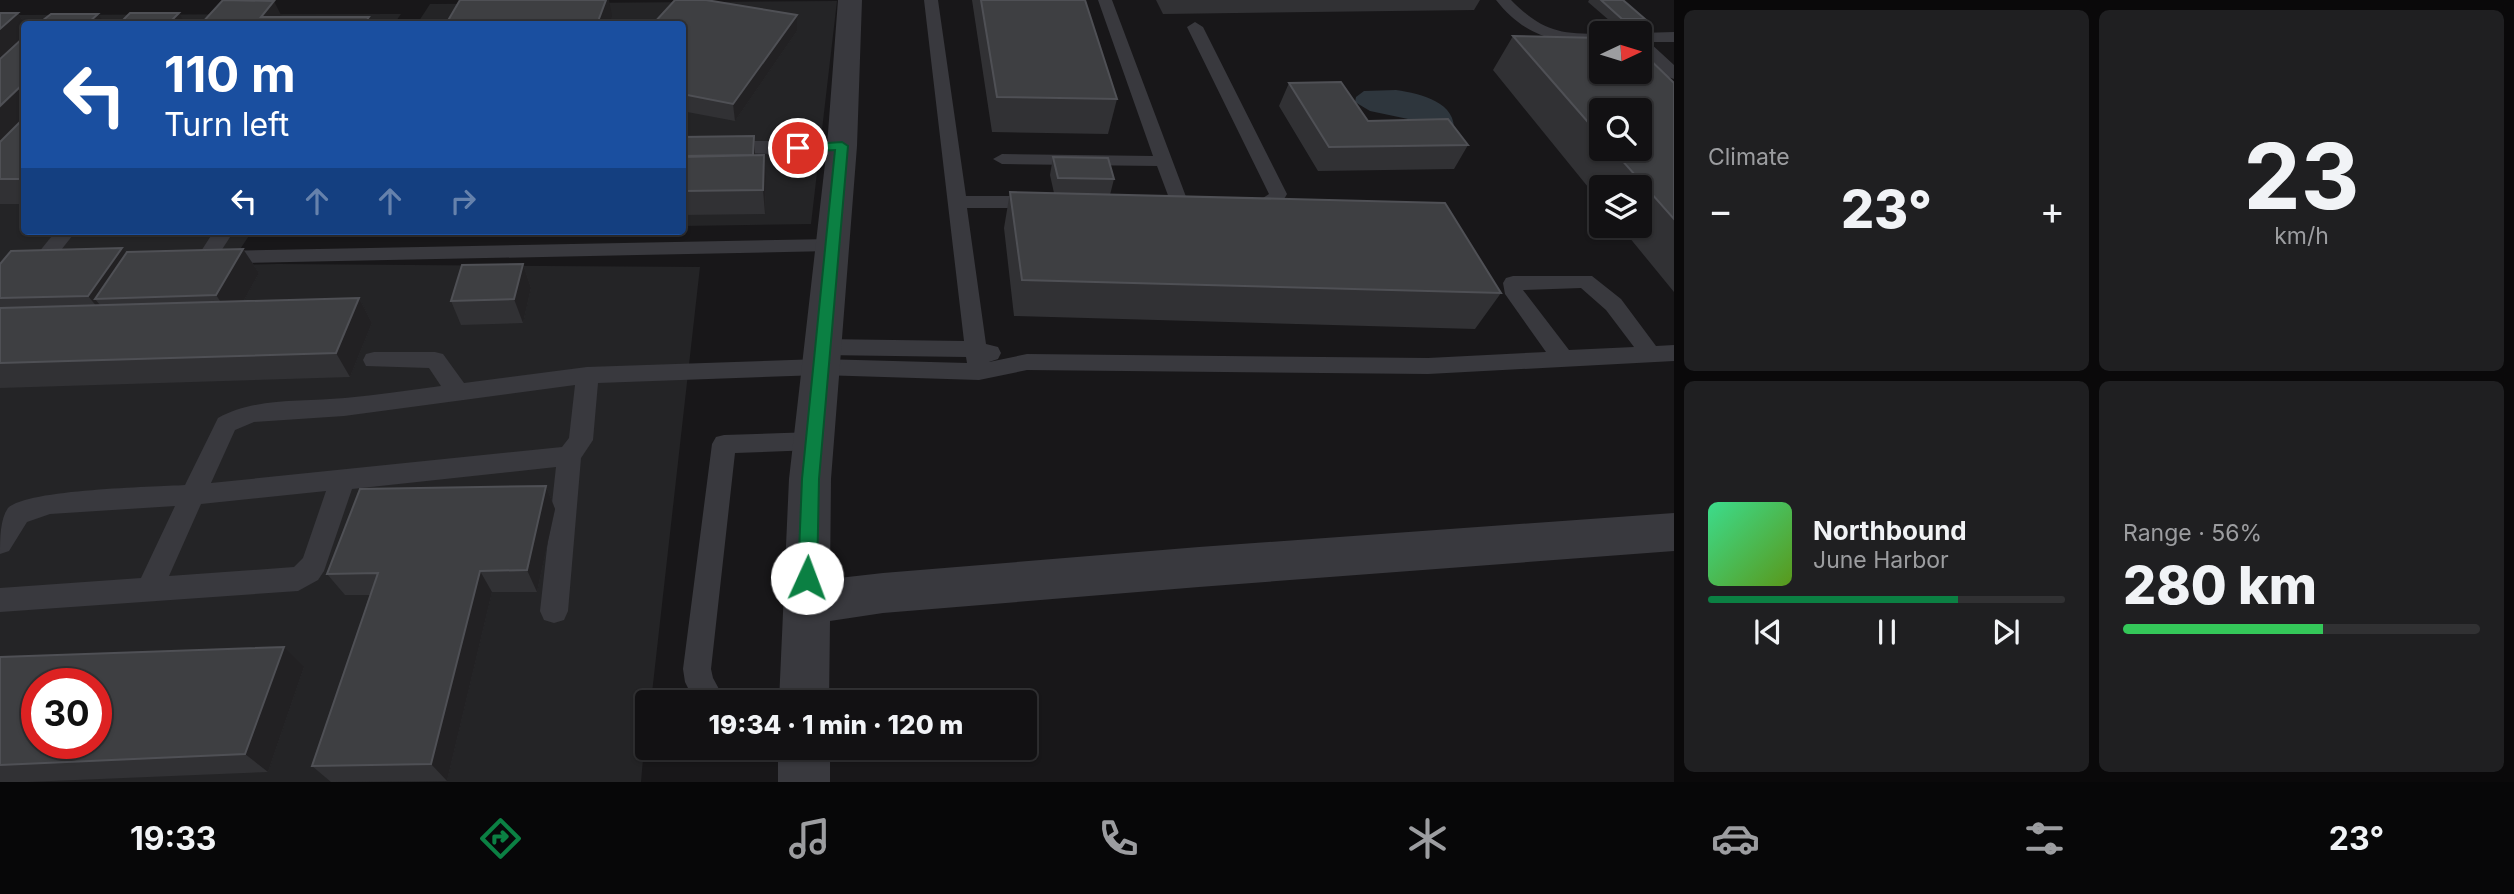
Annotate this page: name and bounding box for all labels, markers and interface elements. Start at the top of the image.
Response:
north arrow [1589,21,1652,84]
map controls [1589,21,1652,238]
text: 110 m [164,45,296,104]
icon: left [49,49,140,140]
button: search [1589,98,1652,161]
text: Turn left [164,105,289,144]
pin [768,118,828,178]
text: 23 [2243,121,2360,231]
icon: arrive [779,129,817,167]
text: Climate [1708,143,1790,171]
button: layers [1589,175,1652,238]
text: 23° [1841,178,1932,241]
icon: left [225,182,263,220]
icon: ahead [298,182,336,220]
icon: ahead [371,182,409,220]
icon: right [444,182,482,220]
text: − [1708,187,1733,233]
text: + [2040,187,2065,233]
text: km/h [2274,222,2329,250]
text: Northbound [1813,515,1967,546]
text: Range · 56% [2123,519,2262,547]
position arrow [770,541,844,615]
text: June Harbor [1813,546,1949,574]
text: 280 km [2123,554,2317,617]
icon: previous [1749,613,1787,651]
icon: pause [1868,613,1906,651]
icon: next [1987,613,2025,651]
speed limit sign: 30 [21,668,112,759]
text: 19:34 · 1 min · 120 m [709,709,963,740]
icon: directions [476,814,525,863]
icon: music [785,814,834,863]
icon: phone [1094,814,1143,863]
icon: climate [1403,814,1452,863]
icon: car [1711,814,1760,863]
icon: filters [2020,814,2069,863]
text: 19:33 [130,819,216,858]
text: 23° [2329,819,2384,858]

